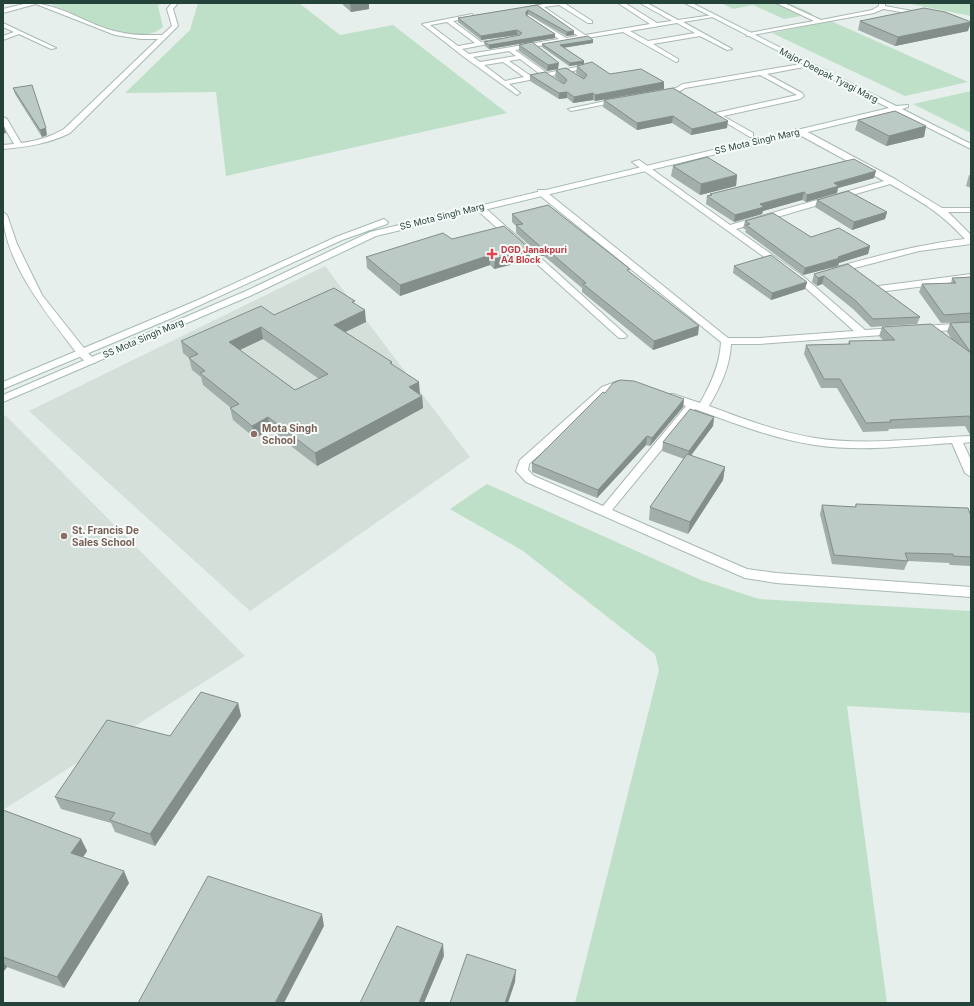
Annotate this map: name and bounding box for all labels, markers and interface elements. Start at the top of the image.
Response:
street label: Major Deepak Tyagi Marg [778,45,880,105]
street label: SS Mota Singh Marg [713,126,801,156]
street label: SS Mota Singh Marg [399,200,485,232]
place label: DGD Janakpuri A4 Block [501,244,567,265]
marker: DGD Janakpuri A4 Block [486,248,498,260]
street label: SS Mota Singh Marg [101,316,185,360]
place label: Mota Singh School [262,422,317,446]
marker: Mota Singh School [249,429,259,439]
place label: St. Francis De Sales School [72,524,139,548]
marker: St. Francis De Sales School [59,531,69,541]

